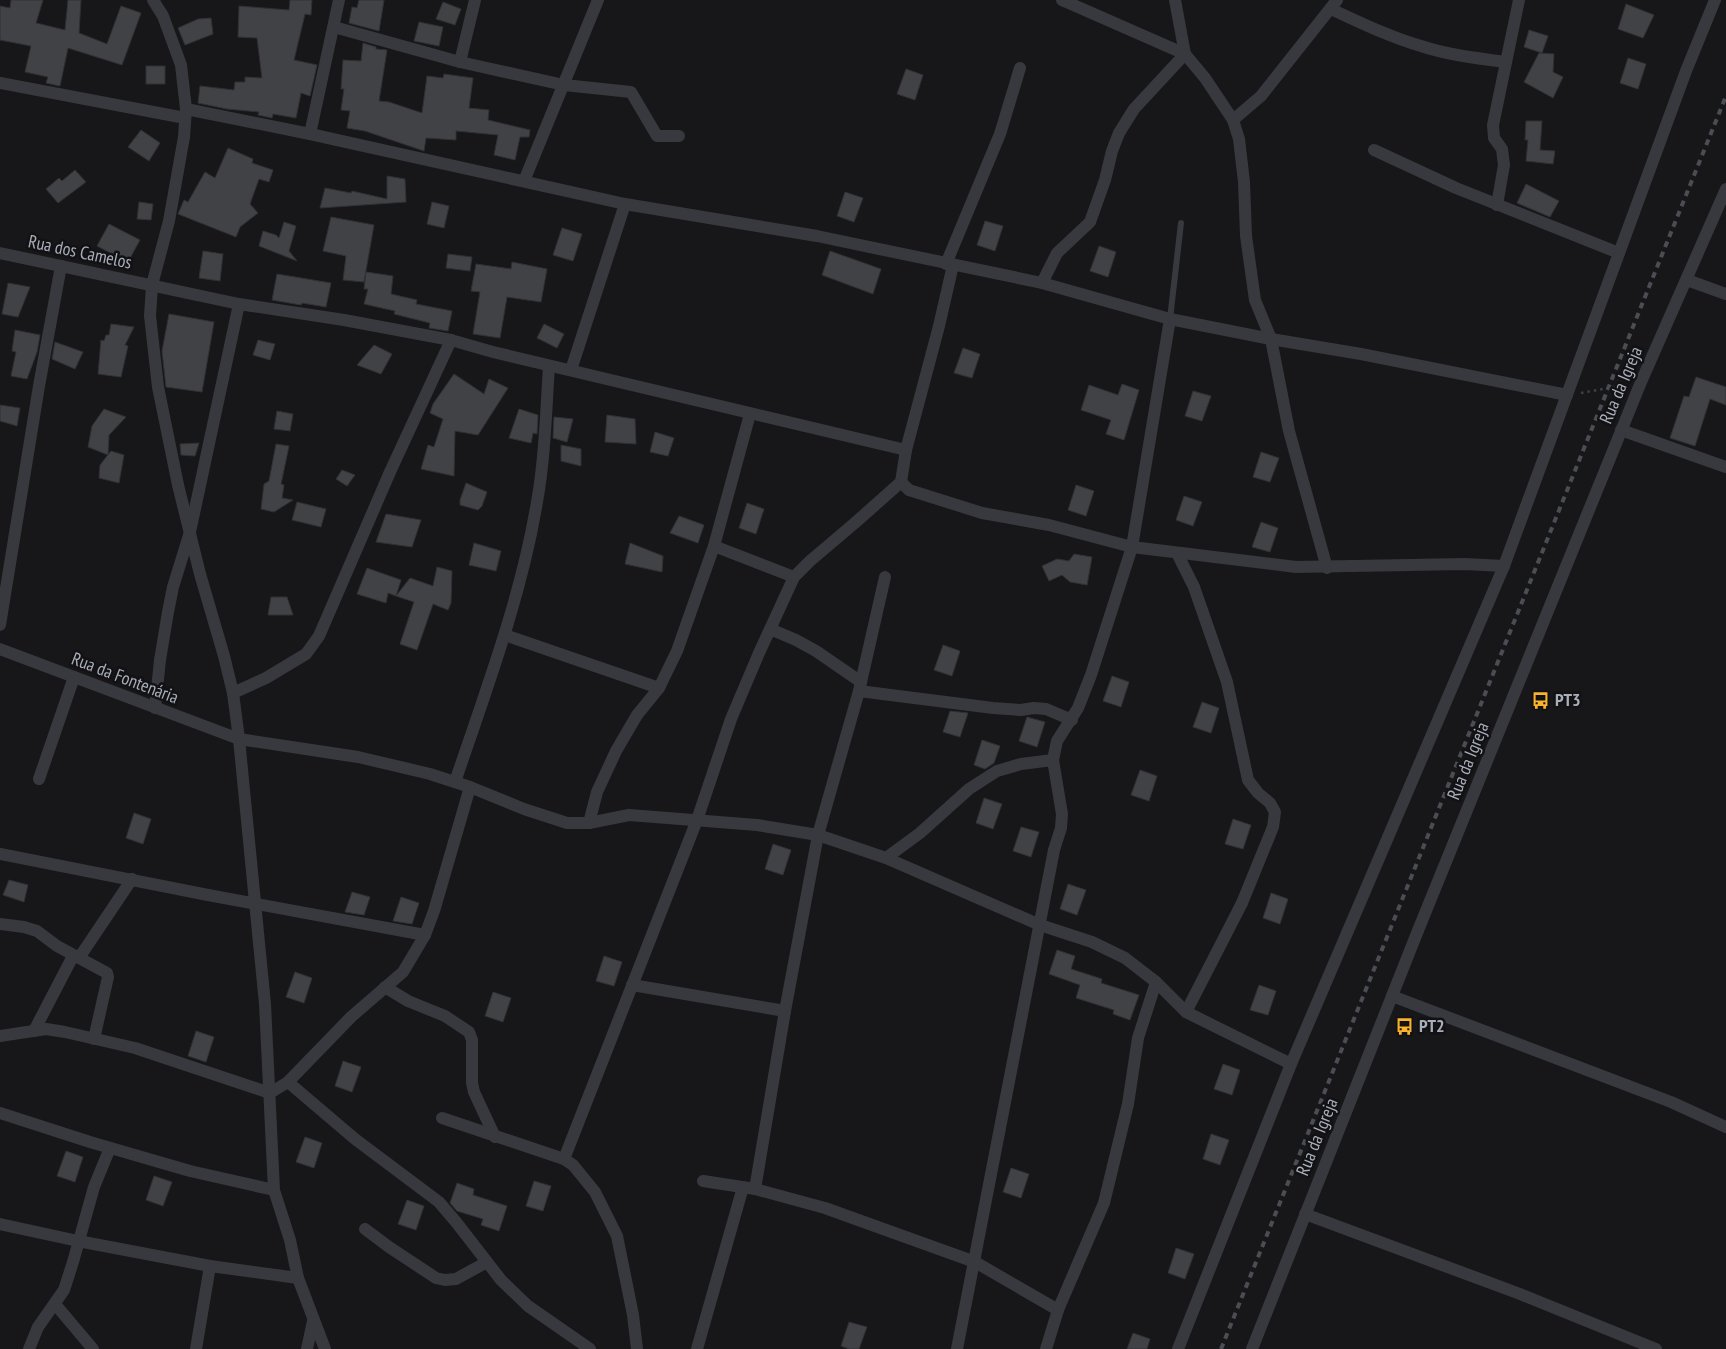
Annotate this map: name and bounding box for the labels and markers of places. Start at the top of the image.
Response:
place label: PT3 [1555,688,1581,711]
bus stop icon: PT3 [1531,690,1551,710]
place label: PT2 [1419,1014,1445,1037]
bus stop icon: PT2 [1395,1016,1415,1036]

